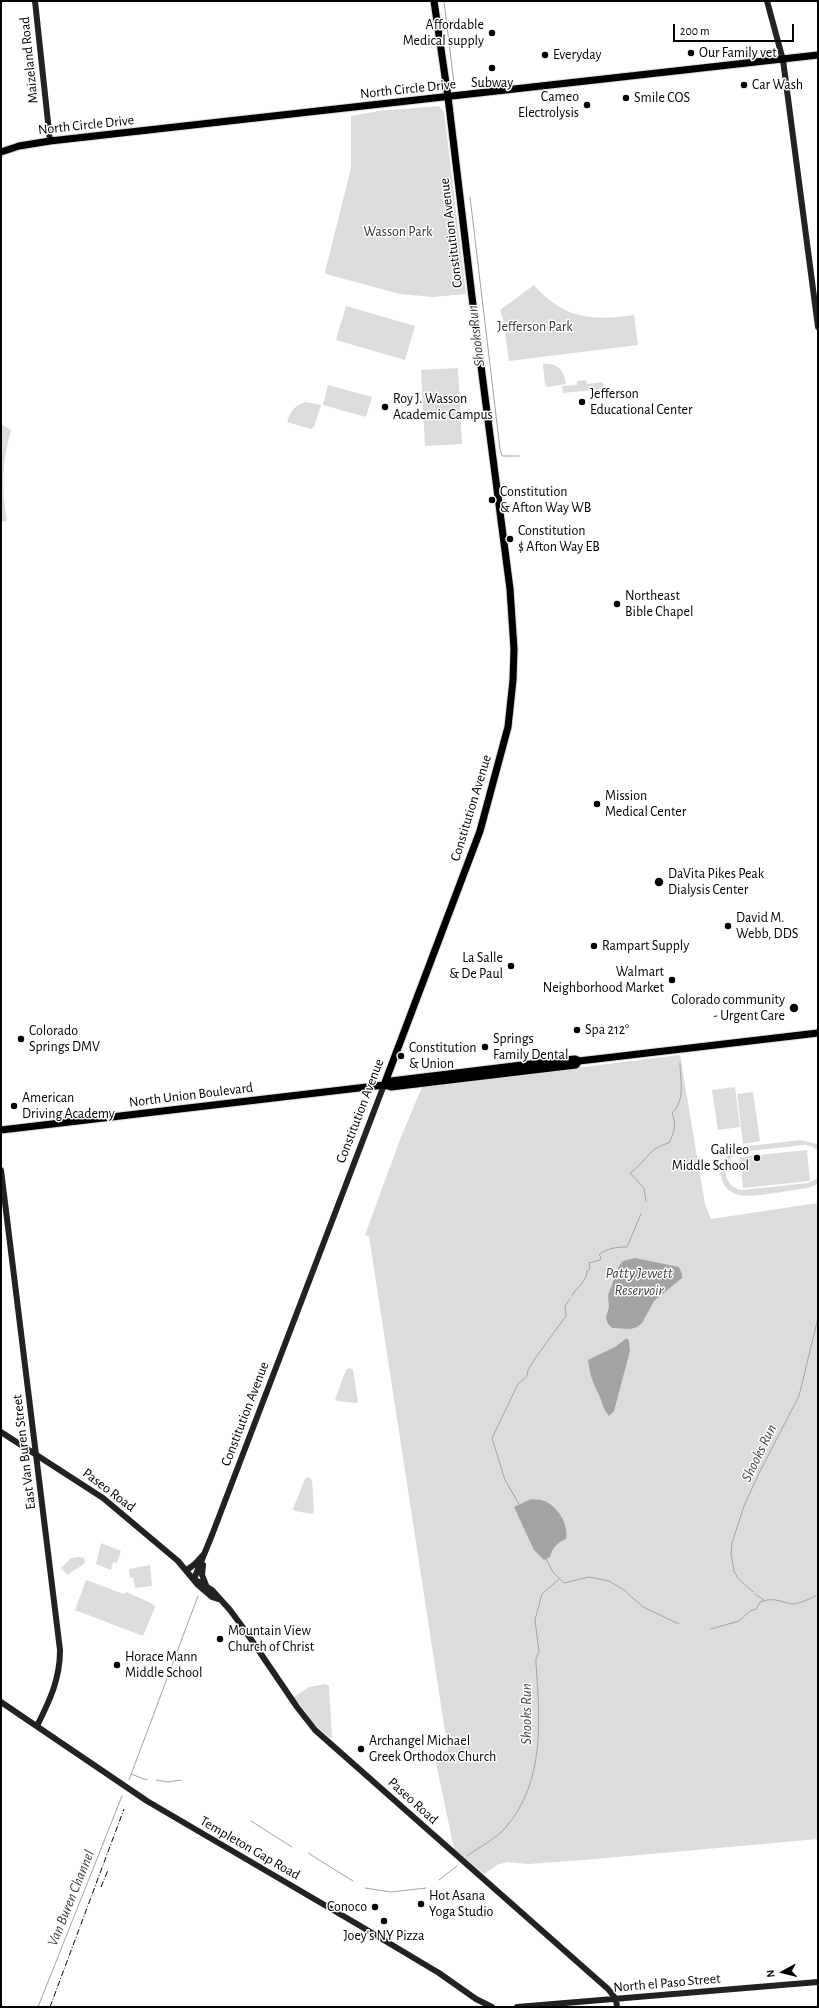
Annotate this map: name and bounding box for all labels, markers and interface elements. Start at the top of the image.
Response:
street label: Maizeland Road [16,16,42,104]
scale bar [675,16,796,42]
place label: Affordable Medical supply [403,17,484,50]
text: 200 m [680,25,710,37]
marker: Affordable Medical supply [487,28,497,38]
place label: Our Family vet [699,45,777,61]
place label: Everyday [553,47,601,63]
marker: Our Family vet [686,48,696,58]
marker: Everyday [540,50,550,60]
marker: Subway [487,63,497,73]
place label: Subway [471,75,513,91]
street label: North Circle Drive [359,76,457,102]
place label: Car Wash [752,77,803,93]
marker: Car Wash [739,80,749,90]
place label: Cameo Electrolysis [518,89,579,122]
place label: Smile COS [634,90,690,106]
marker: Smile COS [621,93,631,103]
marker: Cameo Electrolysis [582,100,592,110]
street label: North Circle Drive [37,112,135,138]
street label: Constitution Avenue [436,177,466,289]
park label: Wasson Park [363,224,433,240]
water label: Shooks Run [463,304,489,368]
park label: Jefferson Park [497,319,573,335]
place label: Jefferson Educational Center [590,386,692,418]
place label: Roy J. Wasson Academic Campus [393,391,493,424]
marker: Jefferson Educational Center [577,397,587,407]
marker: Roy J. Wasson Academic Campus [380,402,390,412]
place label: Constitution & Afton Way WB [500,484,591,516]
marker: Constitution & Afton Way WB [487,495,497,505]
place label: Constitution $ Afton Way EB [518,523,600,556]
marker: Constitution $ Afton Way EB [505,534,515,544]
place label: Northeast Bible Chapel [625,588,693,620]
marker: Northeast Bible Chapel [612,599,622,609]
street label: Constitution Avenue [447,753,495,863]
place label: Mission Medical Center [605,788,686,820]
marker: Mission Medical Center [592,799,602,809]
place label: DaVita Pikes Peak Dialysis Center [668,866,764,898]
marker: DaVita Pikes Peak Dialysis Center [653,876,665,888]
place label: David M. Webb, DDS [736,910,798,942]
marker: David M. Webb, DDS [723,921,733,931]
place label: Rampart Supply [602,938,689,954]
marker: Rampart Supply [589,941,599,951]
place label: La Salle & De Paul [449,950,503,982]
marker: La Salle & De Paul [506,961,516,971]
place label: Walmart Neighborhood Market [543,964,664,996]
marker: Walmart Neighborhood Market [667,975,677,985]
place label: Colorado community - Urgent Care [671,992,785,1024]
marker: Colorado community - Urgent Care [788,1002,800,1014]
place label: Spa 212° [585,1022,629,1038]
place label: Colorado Springs DMV [29,1023,100,1056]
marker: Spa 212° [572,1025,582,1035]
place label: Springs Family Dental [493,1031,568,1064]
marker: Colorado Springs DMV [16,1034,26,1044]
place label: Constitution & Union [409,1040,476,1072]
marker: Springs Family Dental [480,1042,490,1052]
marker: Constitution & Union [396,1051,406,1061]
street label: Constitution Avenue [332,1056,388,1166]
street label: North Union Boulevard [128,1079,254,1111]
place label: American Driving Academy [22,1090,115,1122]
marker: American Driving Academy [9,1101,19,1111]
place label: Galileo Middle School [672,1142,749,1174]
marker: Galileo Middle School [752,1153,762,1163]
water label: Patty Jewett Reservoir [605,1264,673,1299]
street label: Constitution Avenue [217,1359,273,1469]
street label: East Van Buren Street [9,1393,39,1511]
water label: Shooks Run [737,1421,781,1485]
street label: Paseo Road [79,1465,139,1515]
place label: Mountain View Church of Christ [228,1623,314,1656]
marker: Mountain View Church of Christ [215,1634,225,1644]
place label: Horace Mann Middle School [125,1649,202,1682]
marker: Horace Mann Middle School [112,1660,122,1670]
water label: Shooks Run [517,1683,535,1745]
place label: Archangel Michael Greek Orthodox Church [369,1733,496,1766]
marker: Archangel Michael Greek Orthodox Church [356,1744,366,1754]
street label: Paseo Road [384,1774,442,1828]
street label: Templeton Gap Road [197,1812,303,1884]
water label: Van Buren Channel [44,1847,98,1949]
place label: Hot Asana Yoga Studio [429,1888,493,1920]
place label: Conoco [327,1899,367,1915]
marker: Hot Asana Yoga Studio [416,1899,426,1909]
marker: Conoco [370,1902,380,1912]
marker: Joey's NY Pizza [379,1916,389,1926]
place label: Joey's NY Pizza [343,1928,425,1944]
north arrow [763,1952,803,1992]
text: N [765,1969,777,1978]
street label: North el Paso Street [613,1970,721,1996]

